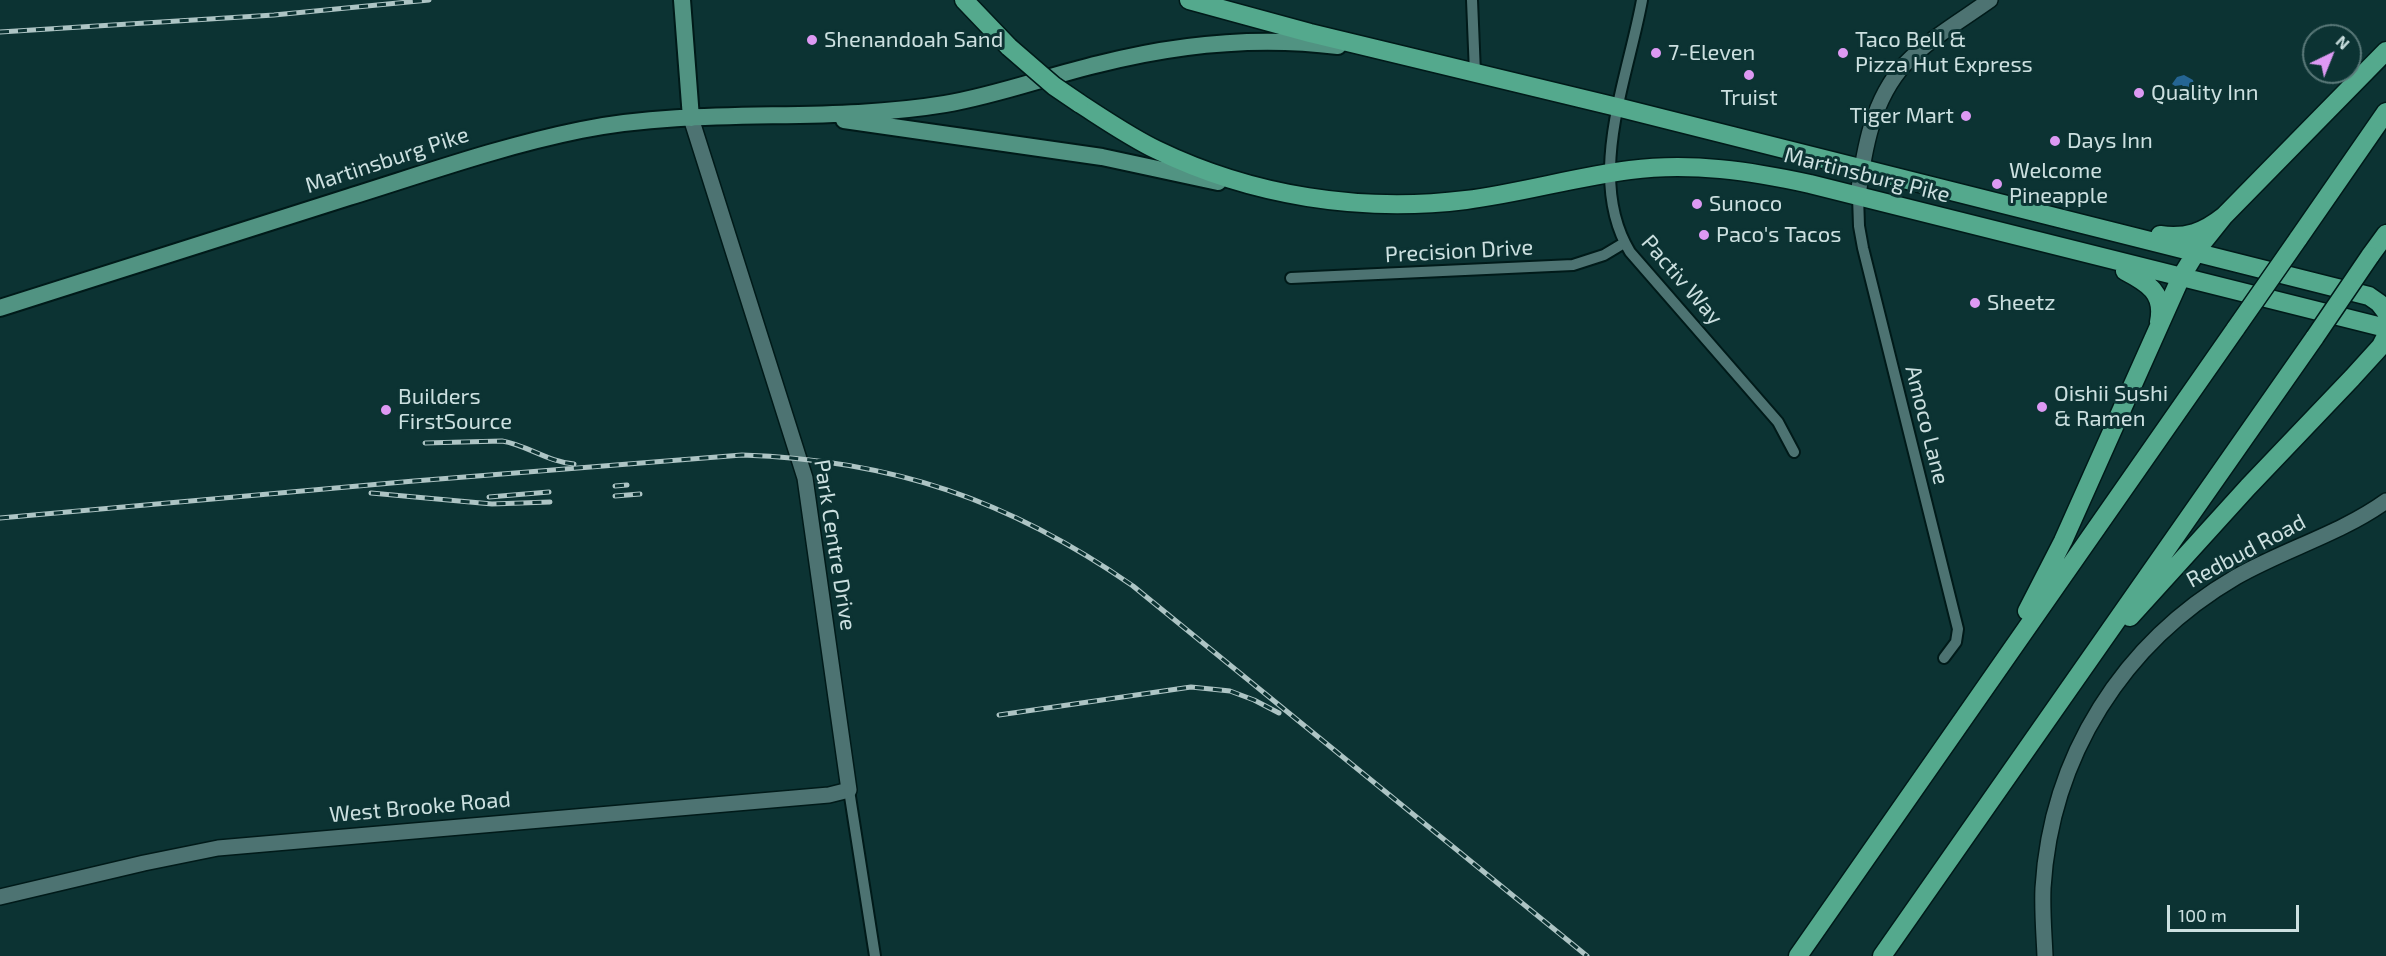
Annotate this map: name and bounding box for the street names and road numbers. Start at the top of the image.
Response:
street label: Martinsburg Pike [302,121,472,199]
street label: Martinsburg Pike [1781,142,1953,208]
street label: Pactiv Way [1636,230,1728,330]
street label: Precision Drive [1384,234,1534,268]
street label: Amoco Lane [1900,363,1954,487]
street label: Park Centre Drive [808,458,862,632]
street label: Redbud Road [2182,509,2310,593]
street label: West Brooke Road [328,786,512,828]

